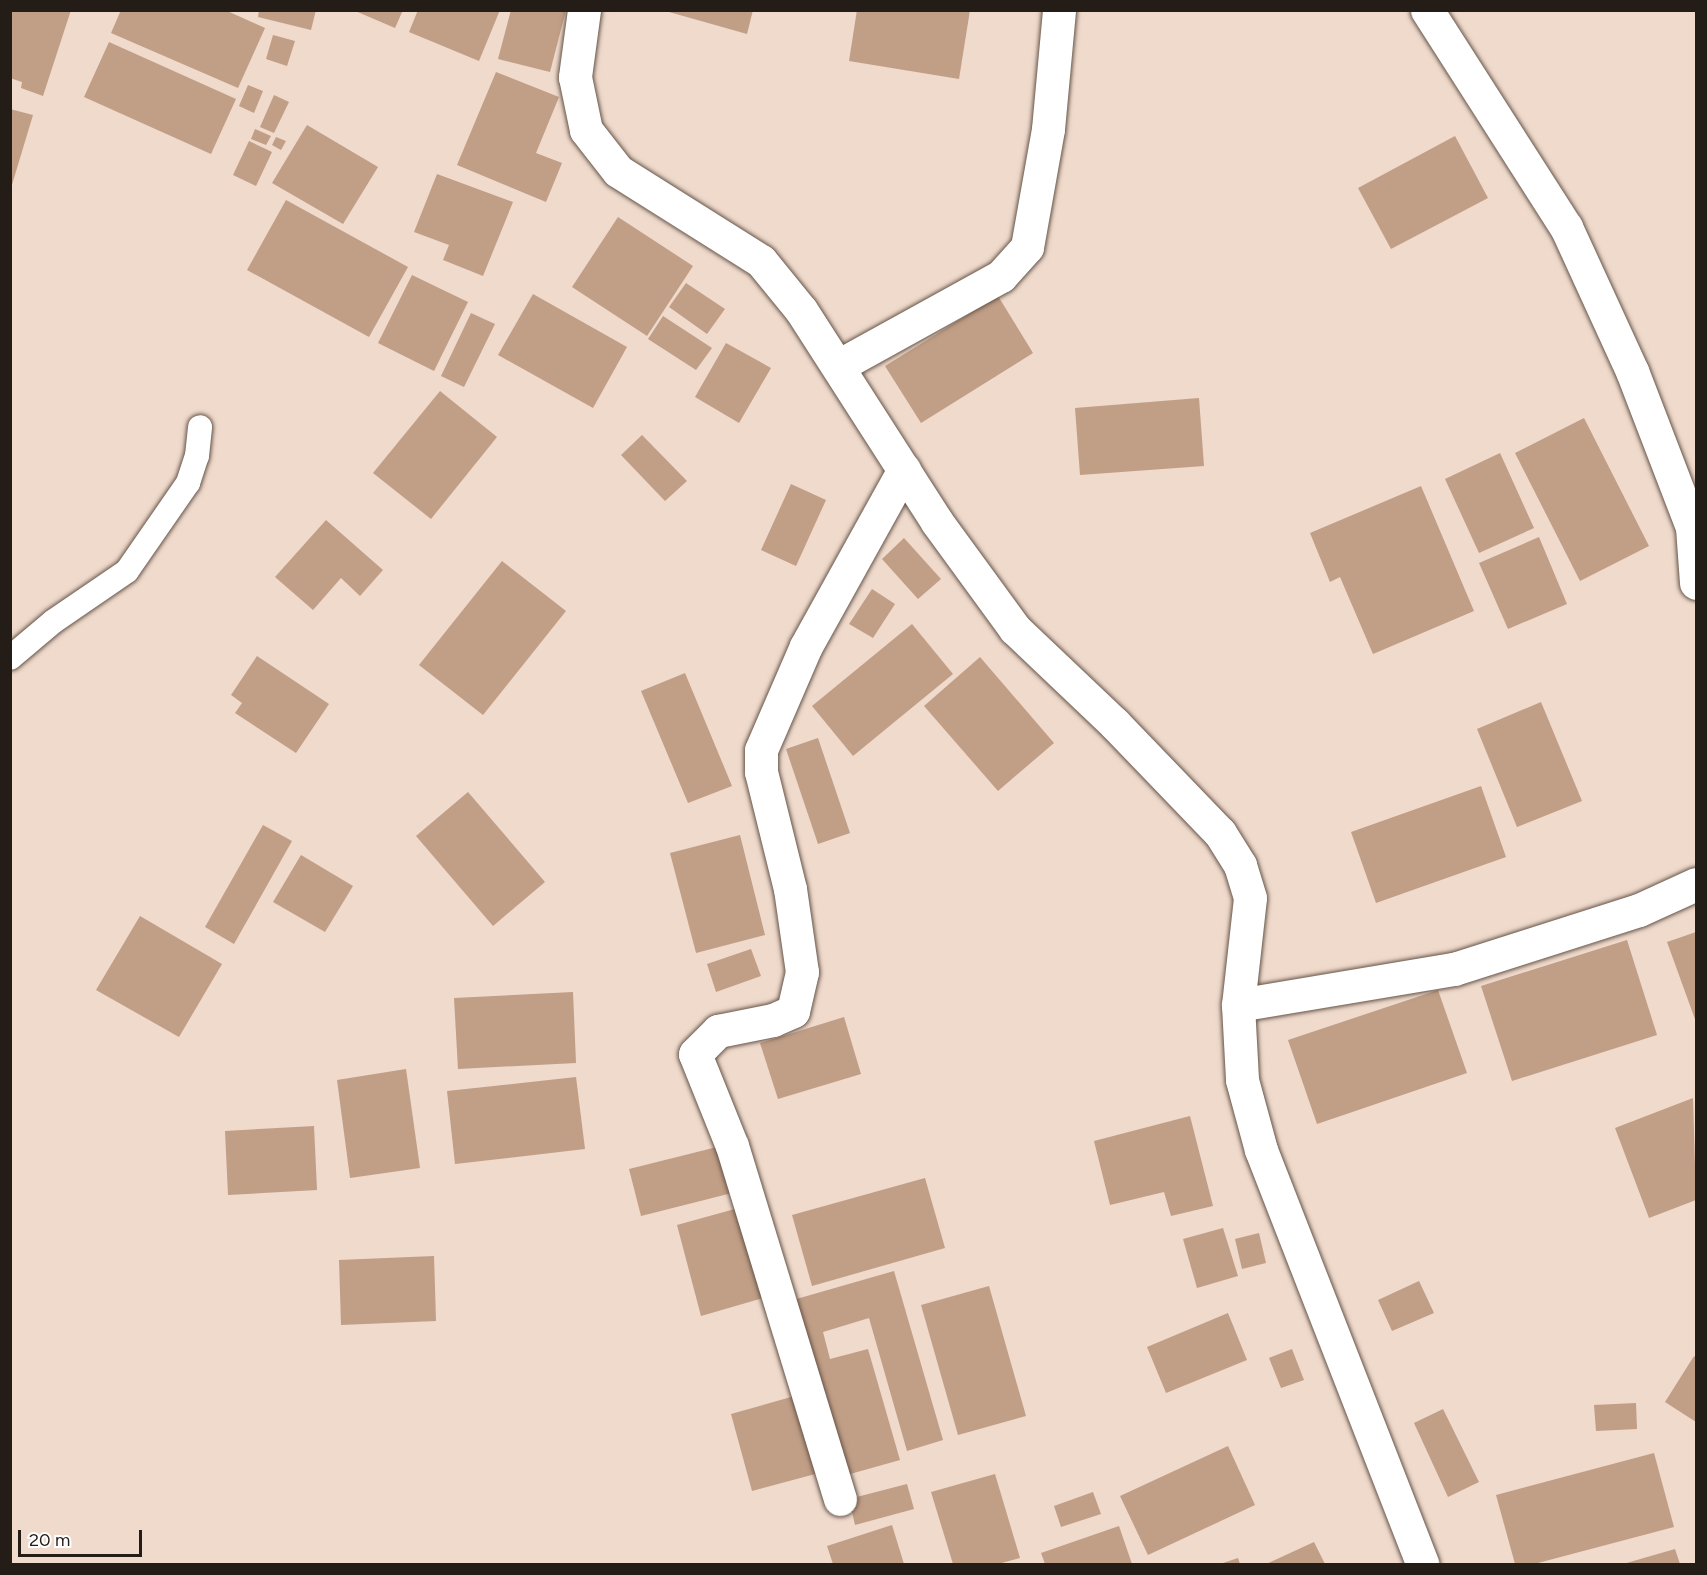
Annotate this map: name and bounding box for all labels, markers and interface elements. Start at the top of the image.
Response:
scale bar [21,1518,146,1556]
text: 20 m [29,1529,70,1551]

